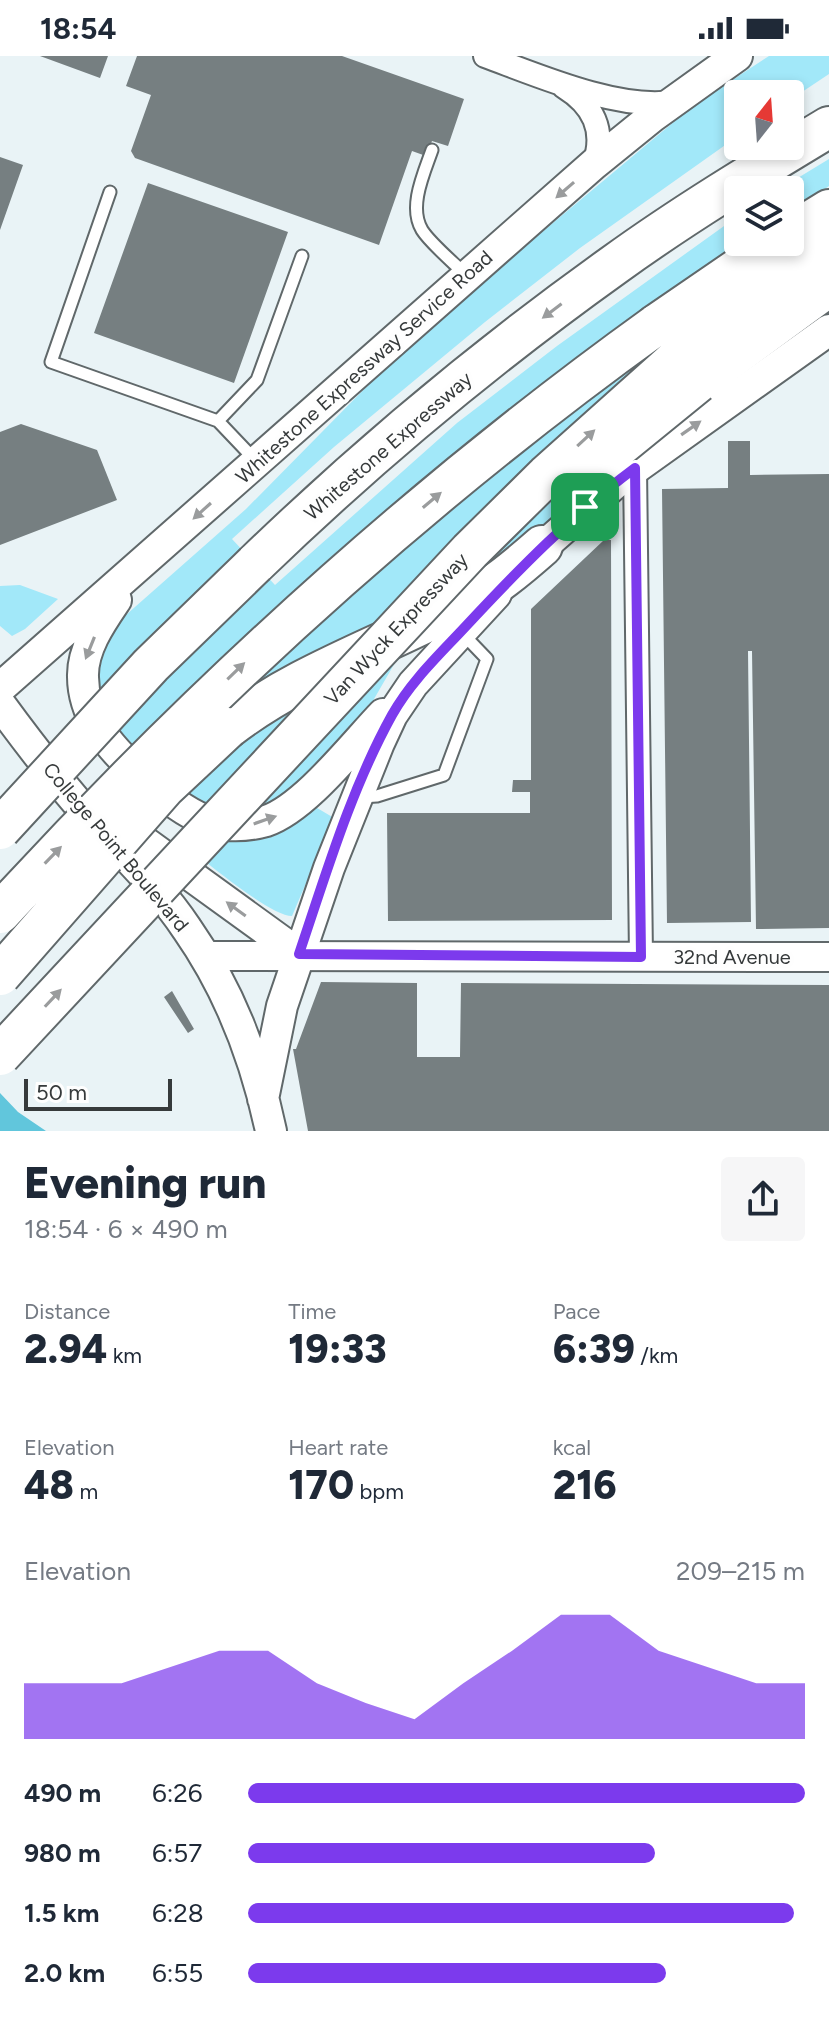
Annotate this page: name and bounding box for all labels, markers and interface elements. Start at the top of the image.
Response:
text: 18:54 [40,10,116,47]
north arrow [724,80,804,160]
map controls [724,80,804,256]
button: layers [724,176,804,256]
one-way arrow [555,181,575,198]
street label: Whitestone Expressway Service Road [231,245,497,489]
one-way arrow [542,303,562,319]
street label: Whitestone Expressway [299,367,477,525]
one-way arrow [680,421,701,436]
one-way arrow [576,430,595,448]
pin [551,473,619,541]
icon: arrive [563,485,607,529]
one-way arrow [421,492,441,509]
one-way arrow [193,501,212,519]
street label: Van Wyck Expressway [319,547,473,710]
one-way arrow [83,636,96,660]
one-way arrow [226,662,245,681]
street label: College Point Boulevard [38,758,194,936]
one-way arrow [253,813,277,825]
one-way arrow [43,846,62,865]
one-way arrow [226,901,247,917]
street label: 32nd Avenue [673,945,791,969]
one-way arrow [44,989,62,1008]
scale bar [24,1075,172,1111]
text: 50 m [36,1079,87,1106]
text: Evening run [24,1156,266,1209]
button: share [721,1157,805,1241]
text: 18:54 · 6 × 490 m [24,1213,228,1245]
text: Distance [24,1298,110,1325]
text: Time [288,1298,336,1325]
text: Pace [553,1298,600,1325]
text: 2.94 [24,1325,107,1373]
text: 19:33 [288,1325,387,1373]
text: 6:39 [553,1325,635,1373]
text: km [107,1342,142,1369]
text: /km [635,1342,678,1369]
text: Elevation [24,1434,114,1461]
text: Heart rate [288,1434,388,1461]
text: kcal [553,1434,591,1461]
text: 48 [24,1461,74,1509]
text: 170 [288,1461,354,1509]
text: 216 [553,1461,617,1509]
text: m [74,1478,98,1505]
text: bpm [354,1478,404,1505]
text: Elevation [24,1555,131,1587]
text: 209–215 m [676,1555,805,1587]
text: 490 m [24,1777,101,1809]
text: 6:26 [152,1777,203,1809]
text: 980 m [24,1837,101,1869]
text: 6:57 [152,1837,202,1869]
text: 1.5 km [24,1897,99,1929]
text: 6:28 [152,1897,204,1929]
text: 2.0 km [24,1957,105,1989]
text: 6:55 [152,1957,203,1989]

